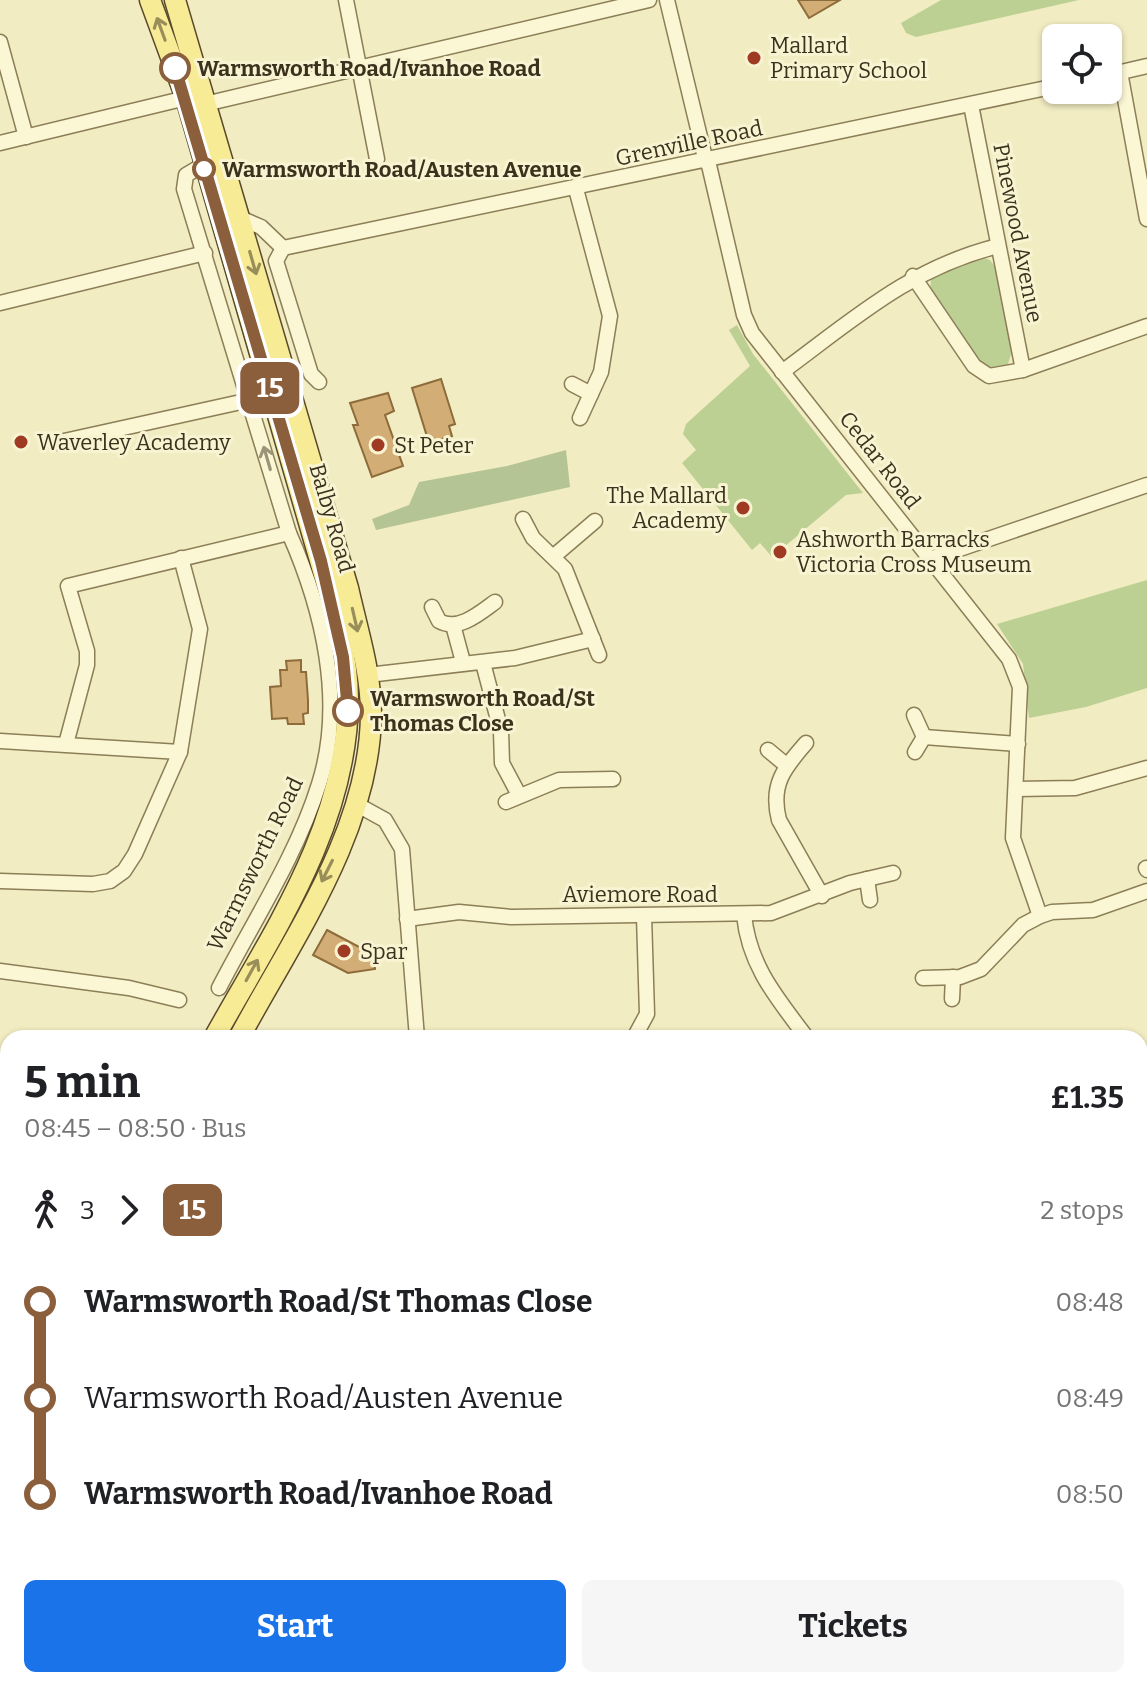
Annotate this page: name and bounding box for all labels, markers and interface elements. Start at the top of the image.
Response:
one-way arrow [153,17,167,42]
map controls [1042,24,1122,104]
button: locate [1042,24,1122,104]
place label: Mallard Primary School [770,32,927,84]
marker: Mallard Primary School [745,49,763,67]
marker: Warmsworth Road/Ivanhoe Road [160,53,190,83]
place label: Warmsworth Road/Ivanhoe Road [197,55,541,82]
street label: Grenville Road [613,114,765,172]
street label: Pinewood Avenue [987,141,1049,325]
place label: Warmsworth Road/Austen Avenue [222,156,582,183]
marker: Warmsworth Road/Austen Avenue [193,158,215,180]
one-way arrow [246,249,261,275]
line badge: 15 [234,362,306,414]
text: 15 [256,371,284,404]
street label: Cedar Road [834,406,926,514]
place label: Waverley Academy [37,429,231,456]
place label: St Peter [394,432,474,459]
marker: Waverley Academy [12,433,30,451]
marker: St Peter [369,436,387,454]
one-way arrow [259,446,273,471]
street label: Balby Road [304,460,360,576]
place label: The Mallard Academy [606,482,727,534]
marker: The Mallard Academy [734,499,752,517]
place label: Ashworth Barracks Victoria Cross Museum [796,526,1032,578]
marker: Ashworth Barracks Victoria Cross Museum [771,543,789,561]
one-way arrow [348,607,363,633]
place label: Warmsworth Road/St Thomas Close [370,685,595,737]
marker: Warmsworth Road/St Thomas Close [333,696,363,726]
street label: Warmsworth Road [201,773,309,955]
one-way arrow [319,859,335,883]
street label: Aviemore Road [562,881,718,908]
place label: Spar [360,938,408,965]
marker: Spar [335,942,353,960]
one-way arrow [245,958,260,982]
text: 5 min [24,1056,140,1109]
text: £1.35 [1051,1080,1124,1116]
text: 08:45 – 08:50 · Bus [24,1113,246,1144]
icon: walk [24,1188,68,1232]
icon: forward [107,1188,151,1232]
text: 15 [179,1193,206,1226]
text: 3 [80,1195,95,1226]
text: 2 stops [1040,1195,1124,1226]
text: Warmsworth Road/St Thomas Close [84,1284,592,1320]
text: 08:48 [1055,1287,1124,1318]
text: Warmsworth Road/Austen Avenue [84,1380,563,1416]
text: 08:49 [1056,1383,1124,1414]
text: Warmsworth Road/Ivanhoe Road [84,1476,553,1512]
text: 08:50 [1056,1479,1124,1510]
button: Start [24,1580,566,1672]
button: Tickets [582,1580,1124,1672]

